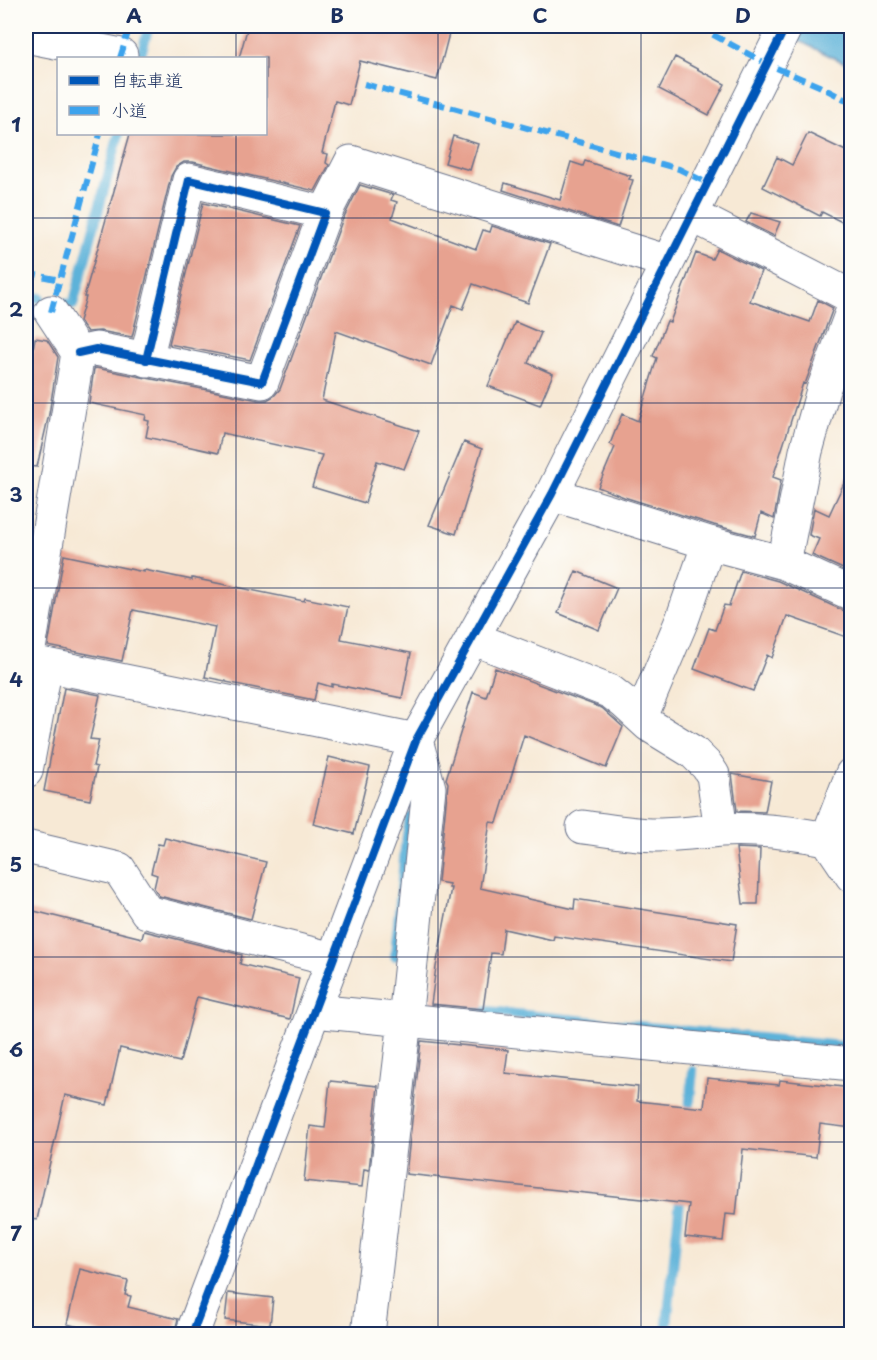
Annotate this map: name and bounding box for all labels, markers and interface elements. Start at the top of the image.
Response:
text: A [126,0,142,30]
text: B [330,0,344,30]
text: C [532,0,548,30]
text: D [735,0,751,30]
legend [57,57,267,135]
text: 自転車道 [111,66,183,93]
text: 小道 [111,96,147,123]
text: 1 [11,109,21,139]
text: 2 [9,294,23,324]
text: 3 [9,479,23,509]
text: 4 [9,664,23,694]
text: 5 [10,849,22,879]
text: 6 [9,1034,23,1064]
text: 7 [10,1218,22,1248]

